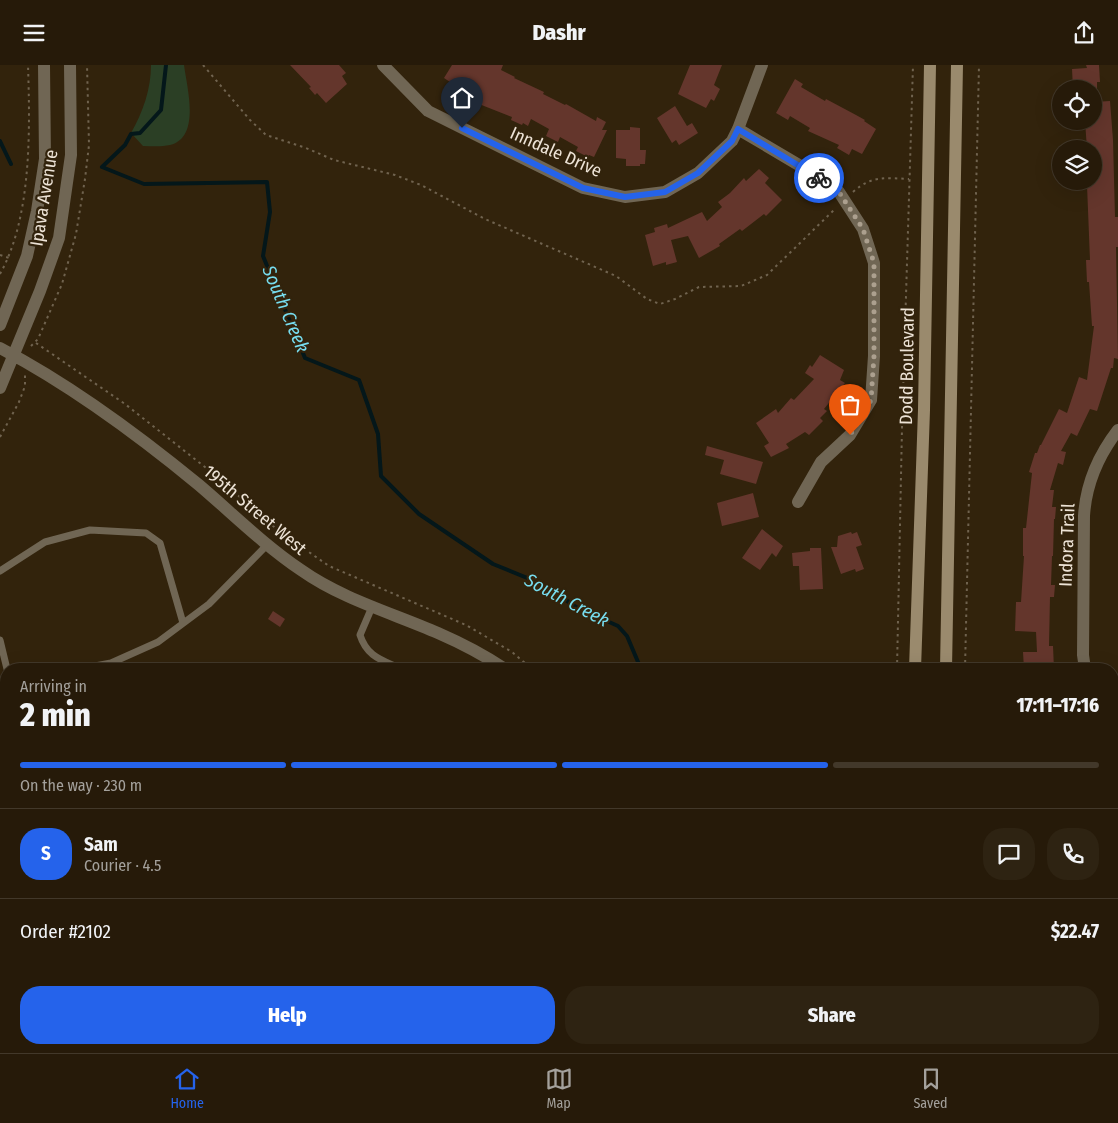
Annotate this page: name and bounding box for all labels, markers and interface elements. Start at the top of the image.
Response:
icon: menu [20,19,48,47]
text: Dashr [532,19,586,46]
icon: share [1070,19,1098,47]
pin [441,77,483,128]
map controls [1052,80,1102,190]
button: locate [1052,80,1102,130]
icon: home [448,84,476,112]
street label: Inndale Drive [507,122,605,182]
button: layers [1052,140,1102,190]
street label: Ipava Avenue [26,148,63,248]
courier [794,153,844,203]
icon: bike [805,164,833,192]
water label: South Creek [257,261,315,356]
street label: Dodd Boulevard [895,307,919,425]
pin [829,384,871,435]
icon: bag [836,391,864,419]
street label: 195th Street West [199,461,311,560]
street label: Indora Trail [1055,503,1079,587]
water label: South Creek [520,568,613,632]
text: Arriving in [20,677,87,696]
text: 17:11–17:16 [1016,694,1099,717]
text: 2 min [20,696,91,734]
text: On the way · 230 m [20,776,142,795]
button: chat [983,828,1035,880]
button: phone [1047,828,1099,880]
text: Sam [84,833,118,856]
text: S [41,842,51,865]
text: Courier · 4.5 [84,856,161,875]
text: Order #2102 [20,920,111,943]
text: $22.47 [1051,920,1099,943]
button: Help [20,986,555,1044]
button: Share [565,986,1099,1044]
tab: Home [170,1065,204,1112]
tab: Map [545,1065,573,1112]
tab: Saved [913,1065,948,1112]

